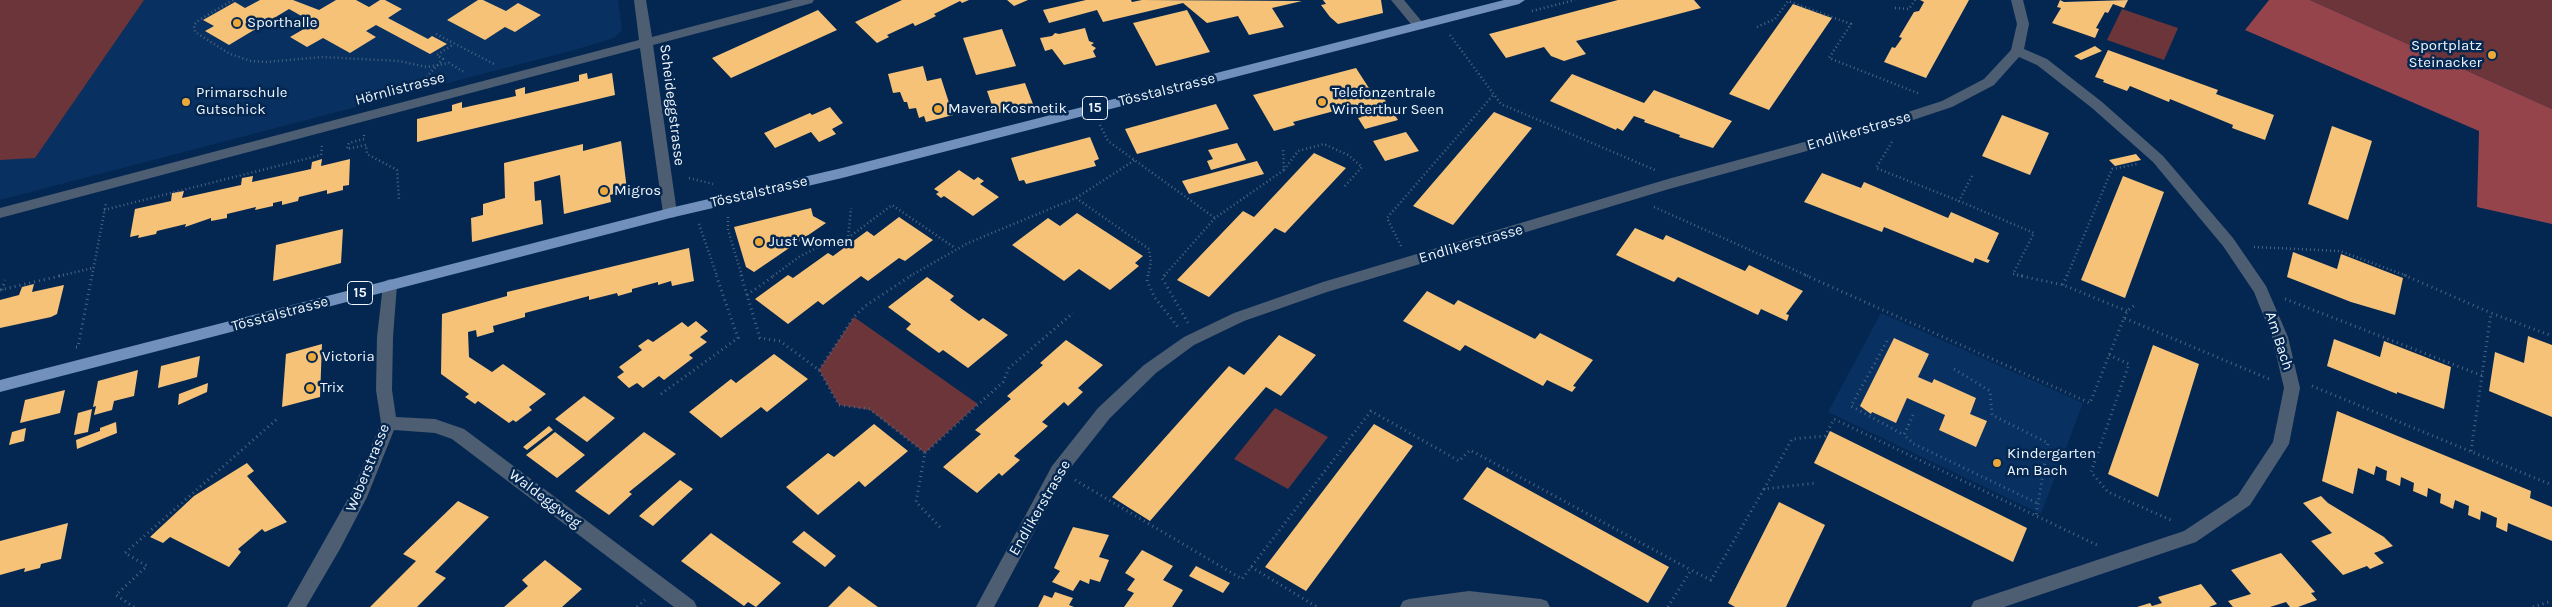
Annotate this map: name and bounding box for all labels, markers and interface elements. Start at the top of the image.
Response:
place label: Sporthalle [247,14,318,32]
marker: Sporthalle [231,17,243,29]
place label: Sportplatz Steinacker [2408,37,2482,72]
street label: Scheideggstrasse [656,43,688,167]
marker: Sportplatz Steinacker [2486,49,2498,61]
street label: Hörnlistrasse [353,68,447,110]
street label: Tösstalstrasse [1117,69,1217,111]
place label: Primarschule Gutschick [196,84,288,119]
place label: Telefonzentrale Winterthur Seen [1332,84,1444,119]
marker: Primarschule Gutschick [180,96,192,108]
road number: 15 [1082,96,1108,120]
marker: Telefonzentrale Winterthur Seen [1316,96,1328,108]
place label: Mavera Kosmetik [948,100,1067,118]
marker: Mavera Kosmetik [932,103,944,115]
street label: Endlikerstrasse [1805,108,1913,154]
street label: Tösstalstrasse [709,172,809,212]
place label: Migros [614,182,661,200]
marker: Migros [598,185,610,197]
street label: Endlikerstrasse [1417,221,1525,267]
place label: Just Women [769,233,853,251]
marker: Just Women [753,236,765,248]
road number: 15 [348,282,372,304]
street label: Tösstalstrasse [230,292,330,336]
street label: Am Bach [2261,309,2297,373]
place label: Victoria [322,348,375,366]
marker: Victoria [306,351,318,363]
place label: Trix [320,379,344,397]
marker: Trix [304,382,316,394]
street label: Weberstrasse [342,421,394,515]
place label: Kindergarten Am Bach [2007,445,2096,480]
street label: Endlikerstrasse [1005,457,1075,559]
marker: Kindergarten Am Bach [1991,457,2003,469]
street label: Waldeggweg [505,466,585,532]

